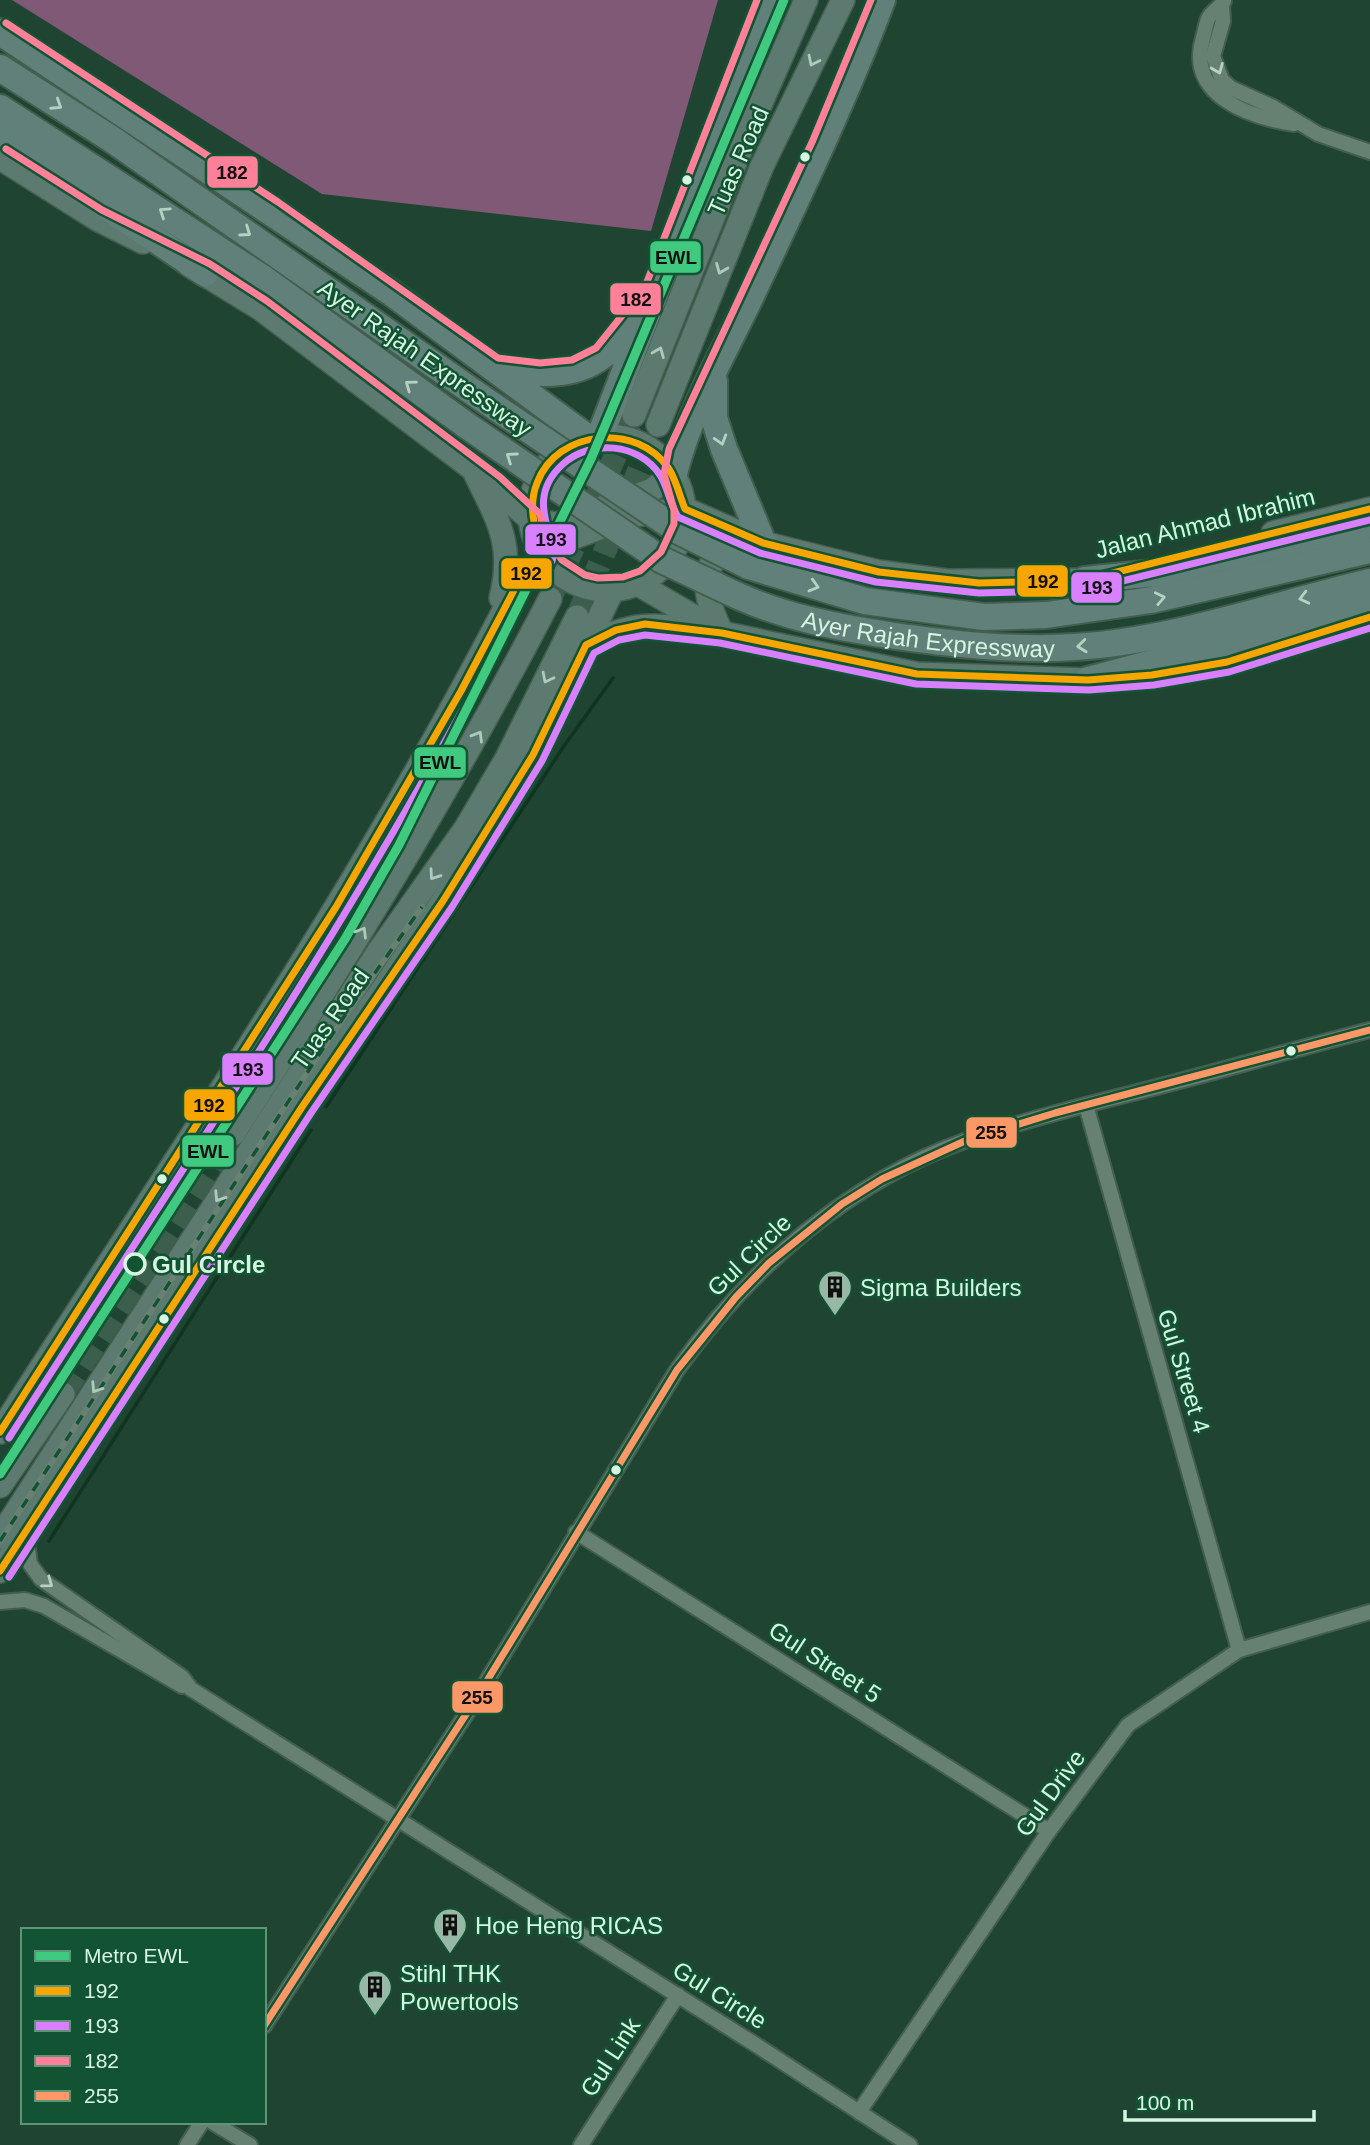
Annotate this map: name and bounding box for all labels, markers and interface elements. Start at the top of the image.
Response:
one-way arrow [807,54,821,66]
one-way arrow [1210,62,1224,74]
one-way arrow [50,96,63,109]
street label: Tuas Road [702,102,774,220]
unlabelled marker [798,150,812,164]
line badge: 182 [206,155,259,189]
text: 182 [216,162,248,183]
unlabelled marker [680,173,694,187]
one-way arrow [158,208,171,221]
one-way arrow [238,224,251,236]
line badge: EWL [649,240,702,274]
text: EWL [655,247,697,268]
one-way arrow [715,263,729,275]
street label: Ayer Rajah Expressway [313,274,537,442]
line badge: 182 [609,282,662,316]
text: 182 [620,289,652,310]
one-way arrow [651,346,665,358]
one-way arrow [405,381,418,393]
one-way arrow [712,433,727,445]
one-way arrow [506,453,519,465]
street label: Jalan Ahmad Ibrahim [1092,483,1318,563]
line badge: 193 [524,523,577,556]
text: 193 [535,529,567,550]
line badge: 192 [500,557,553,590]
text: 192 [510,563,542,584]
line badge: 192 [1016,564,1069,598]
text: 192 [1027,571,1059,592]
line badge: 193 [1070,571,1123,604]
one-way arrow [808,577,820,592]
text: 193 [1081,577,1113,598]
one-way arrow [1298,590,1310,604]
one-way arrow [1154,592,1166,607]
street label: Ayer Rajah Expressway [800,605,1055,662]
one-way arrow [1076,638,1088,653]
one-way arrow [541,671,555,683]
one-way arrow [470,731,483,744]
line badge: EWL [413,746,467,779]
text: EWL [419,752,461,773]
one-way arrow [429,867,442,880]
one-way arrow [354,927,367,940]
street label: Tuas Road [286,964,374,1074]
unlabelled marker [1284,1044,1298,1058]
line badge: 193 [221,1052,274,1086]
text: 193 [232,1059,264,1080]
line badge: 192 [183,1088,236,1122]
text: 192 [193,1095,225,1116]
line badge: 255 [965,1116,1018,1149]
text: 255 [975,1122,1007,1143]
line badge: EWL [181,1134,235,1168]
text: EWL [187,1141,229,1162]
unlabelled marker [155,1172,169,1186]
one-way arrow [215,1189,228,1202]
street label: Gul Circle [702,1209,796,1301]
place label: Gul Circle [152,1251,265,1278]
marker: Gul Circle [124,1253,146,1275]
building icon: Sigma Builders [816,1268,854,1317]
place label: Sigma Builders [860,1274,1021,1301]
street label: Gul Street 4 [1152,1306,1216,1436]
unlabelled marker [157,1312,171,1326]
one-way arrow [92,1380,104,1393]
unlabelled marker [609,1463,623,1477]
one-way arrow [40,1575,53,1587]
street label: Gul Street 5 [764,1616,886,1708]
line badge: 255 [451,1680,504,1714]
text: 255 [461,1687,493,1708]
street label: Gul Drive [1010,1745,1090,1841]
building icon: Hoe Heng RICAS [431,1906,469,1955]
place label: Hoe Heng RICAS [475,1912,663,1939]
legend [21,1928,266,2124]
text: Metro EWL [84,1944,189,1967]
street label: Gul Circle [668,1956,772,2034]
place label: Stihl THK Powertools [400,1960,519,2015]
building icon: Stihl THK Powertools [356,1968,394,2017]
text: 192 [84,1979,119,2002]
street label: Gul Link [575,2012,646,2101]
text: 193 [84,2014,119,2037]
text: 182 [84,2049,119,2072]
scale bar [1125,2078,1314,2122]
text: 255 [84,2084,119,2107]
text: 100 m [1136,2091,1194,2114]

